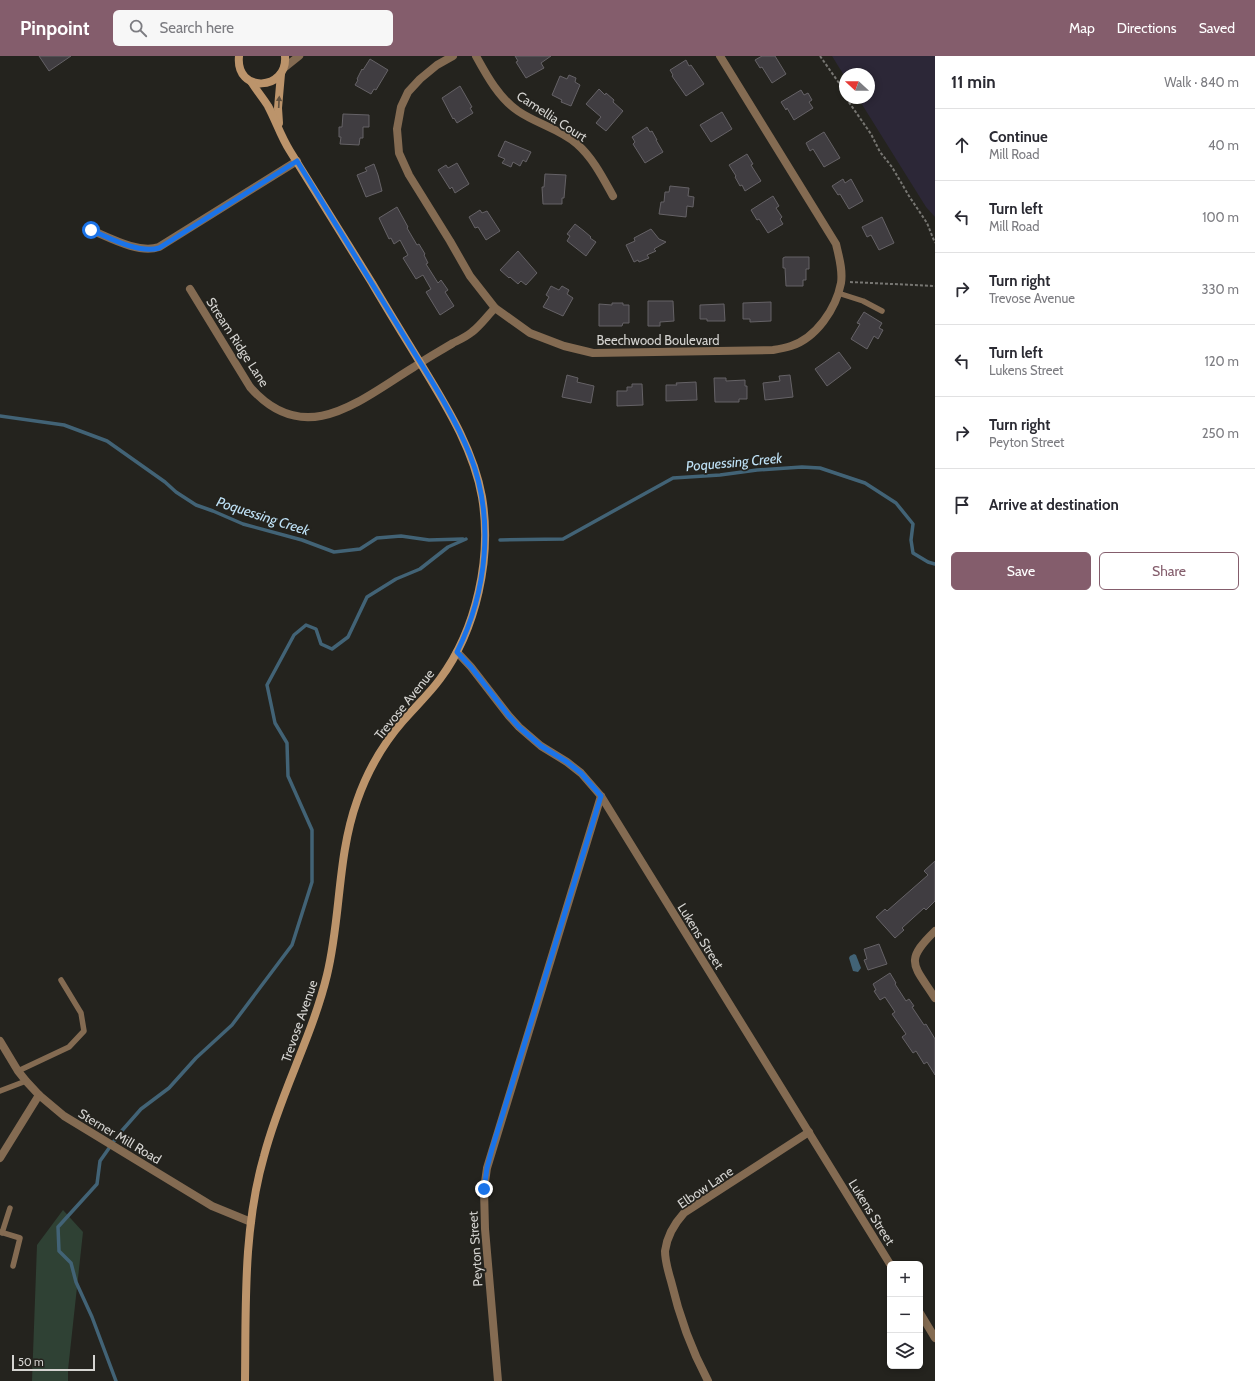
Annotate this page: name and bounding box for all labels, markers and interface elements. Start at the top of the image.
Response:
search box [113,10,393,46]
text: Pinpoint [20,17,89,40]
icon: search [127,17,149,39]
text: Search here [159,19,234,37]
text: Map [1069,19,1095,37]
text: Directions [1117,19,1177,37]
text: Saved [1199,19,1235,37]
north arrow [839,68,875,104]
text: 11 min [951,72,996,92]
text: Walk · 840 m [1164,74,1239,90]
street label: Camellia Court [514,87,591,145]
one-way arrow [275,96,282,108]
text: Continue [989,128,1048,146]
icon: ahead [951,134,973,156]
text: 40 m [1208,137,1239,153]
text: Mill Road [989,146,1039,162]
text: Turn left [989,200,1043,218]
icon: left [951,206,973,228]
text: 100 m [1202,209,1239,225]
text: Mill Road [989,218,1039,234]
route start [82,221,100,239]
text: Turn right [989,272,1050,290]
icon: right [951,278,973,300]
text: 330 m [1202,281,1239,297]
text: Trevose Avenue [989,290,1075,306]
street label: Stream Ridge Lane [203,294,273,390]
street label: Beechwood Boulevard [597,332,719,348]
text: Turn left [989,344,1043,362]
icon: left [951,350,973,372]
text: 120 m [1205,353,1239,369]
text: Lukens Street [989,362,1063,378]
text: Turn right [989,416,1050,434]
icon: right [951,422,973,444]
text: 250 m [1202,425,1239,441]
text: Peyton Street [989,434,1065,450]
water label: Poquessing Creek [685,449,784,475]
water label: Poquessing Creek [214,493,313,540]
icon: arrive [951,494,973,516]
text: Arrive at destination [989,496,1119,514]
button: Save [951,552,1091,590]
button: Share [1099,552,1239,590]
street label: Trevose Avenue [371,665,437,742]
street label: Lukens Street [674,900,728,972]
street label: Trevose Avenue [277,977,321,1064]
street label: Sterner Mill Road [76,1105,164,1167]
street label: Elbow Lane [674,1162,736,1211]
street label: Lukens Street [845,1176,899,1248]
route end [475,1180,493,1198]
street label: Peyton Street [464,1210,486,1287]
map controls [887,1261,923,1369]
button: + [887,1261,923,1297]
button: − [887,1297,923,1333]
button: layers [887,1333,923,1369]
scale bar [12,1353,95,1372]
text: 50 m [18,1355,44,1369]

